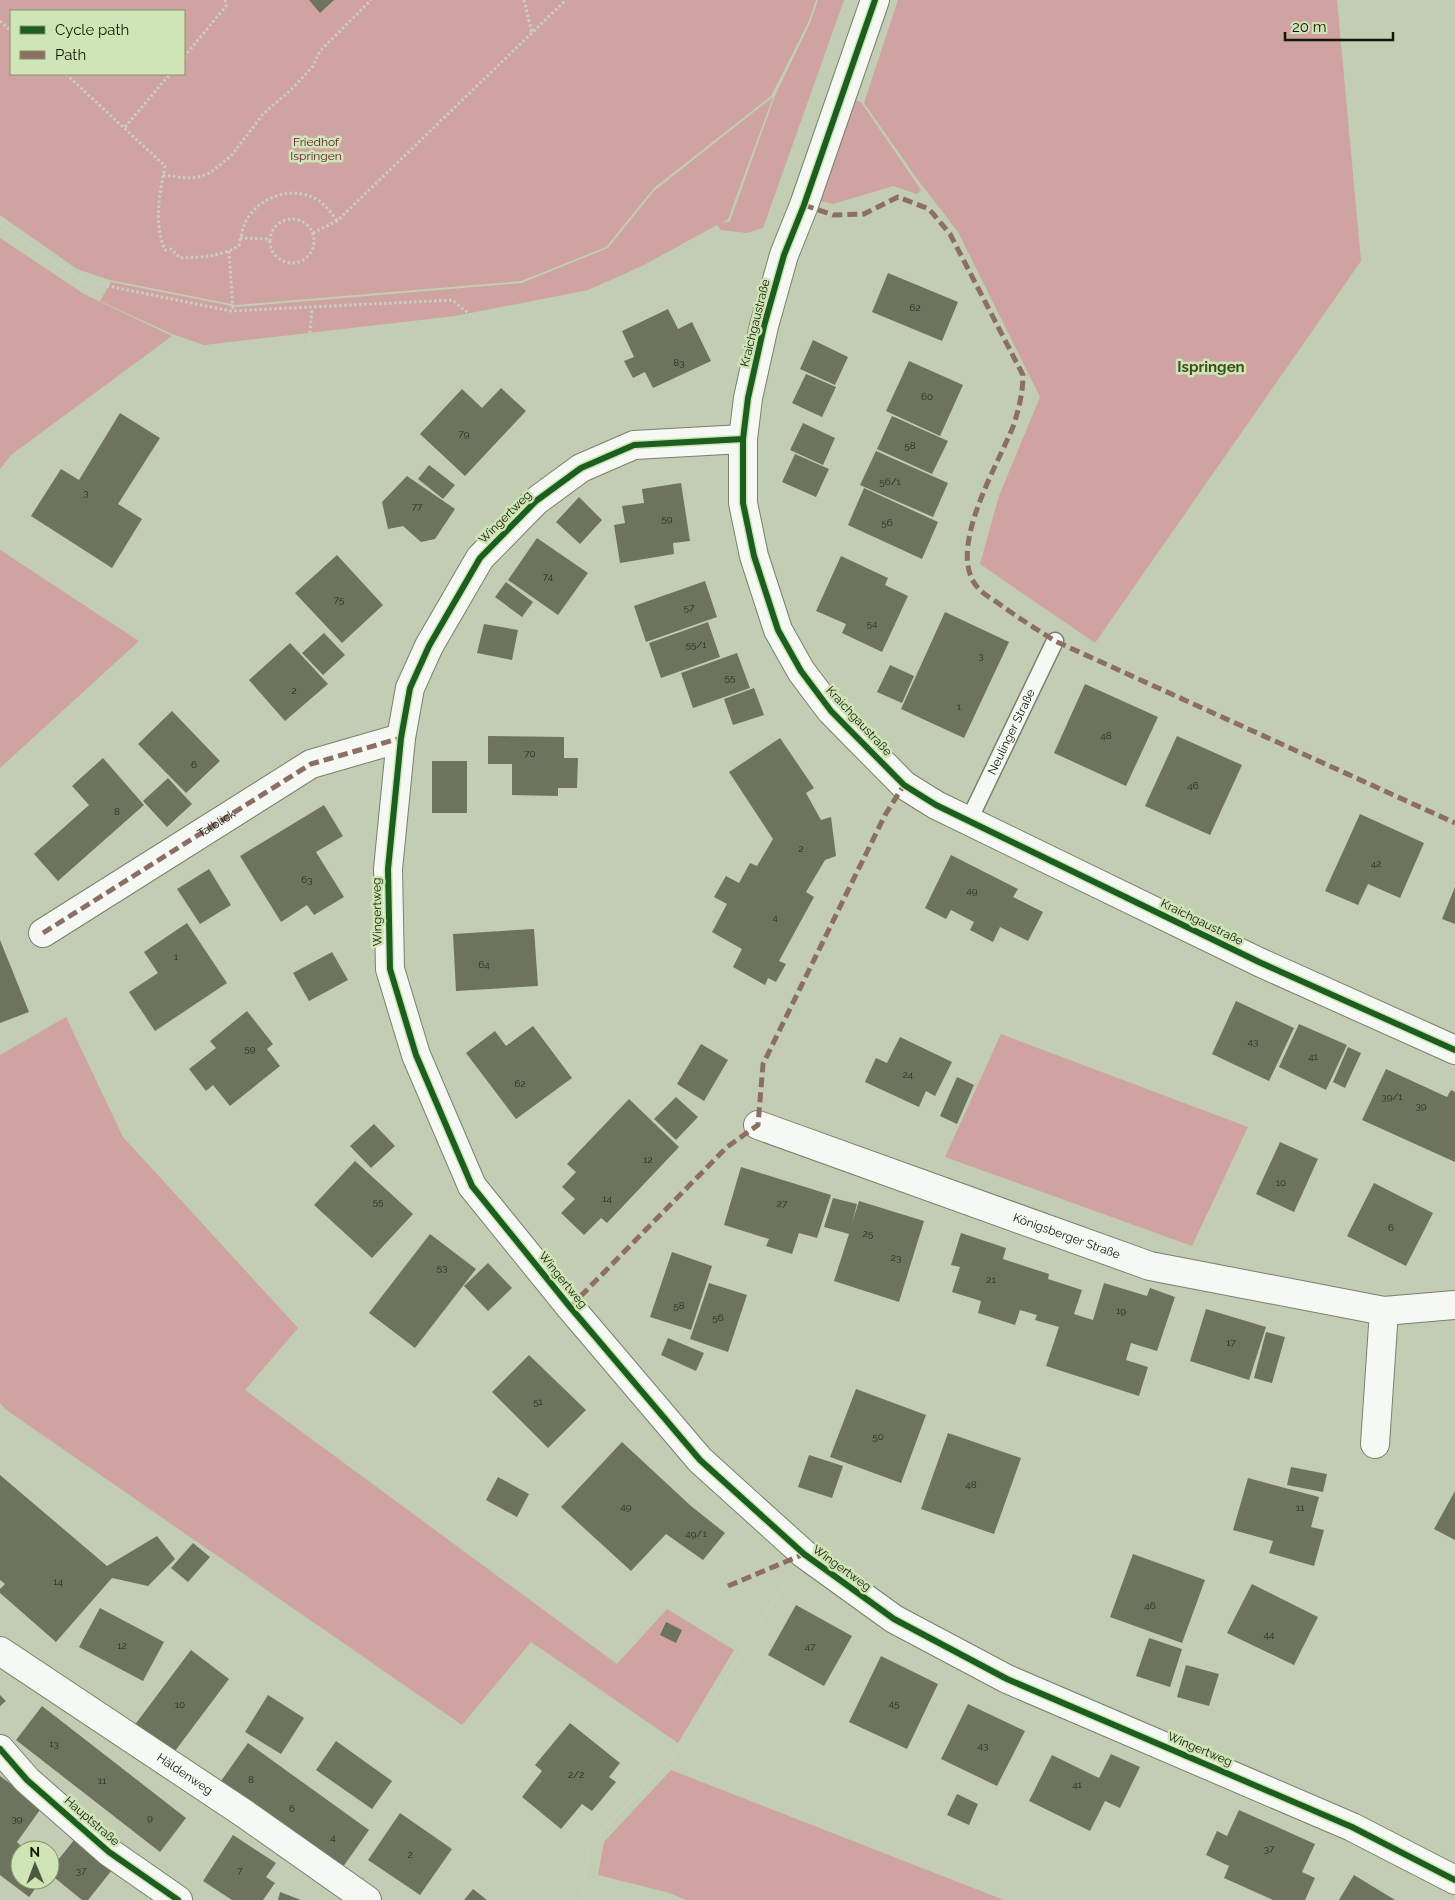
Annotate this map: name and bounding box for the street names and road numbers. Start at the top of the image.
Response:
street label: Kraichgaustraße [737,278,773,368]
street label: Wingertweg [476,488,534,546]
street label: Kraichgaustraße [823,683,895,759]
street label: Neulinger Straße [985,687,1038,777]
street label: Talblick [195,806,238,841]
street label: Wingertweg [369,877,385,947]
street label: Kraichgaustraße [1159,896,1245,948]
street label: Königsberger Straße [1011,1210,1122,1262]
street label: Wingertweg [536,1249,590,1311]
street label: Wingertweg [810,1542,874,1594]
street label: Wingertweg [1166,1729,1234,1769]
street label: Häldenweg [154,1750,215,1798]
street label: Hauptstraße [62,1793,122,1849]

